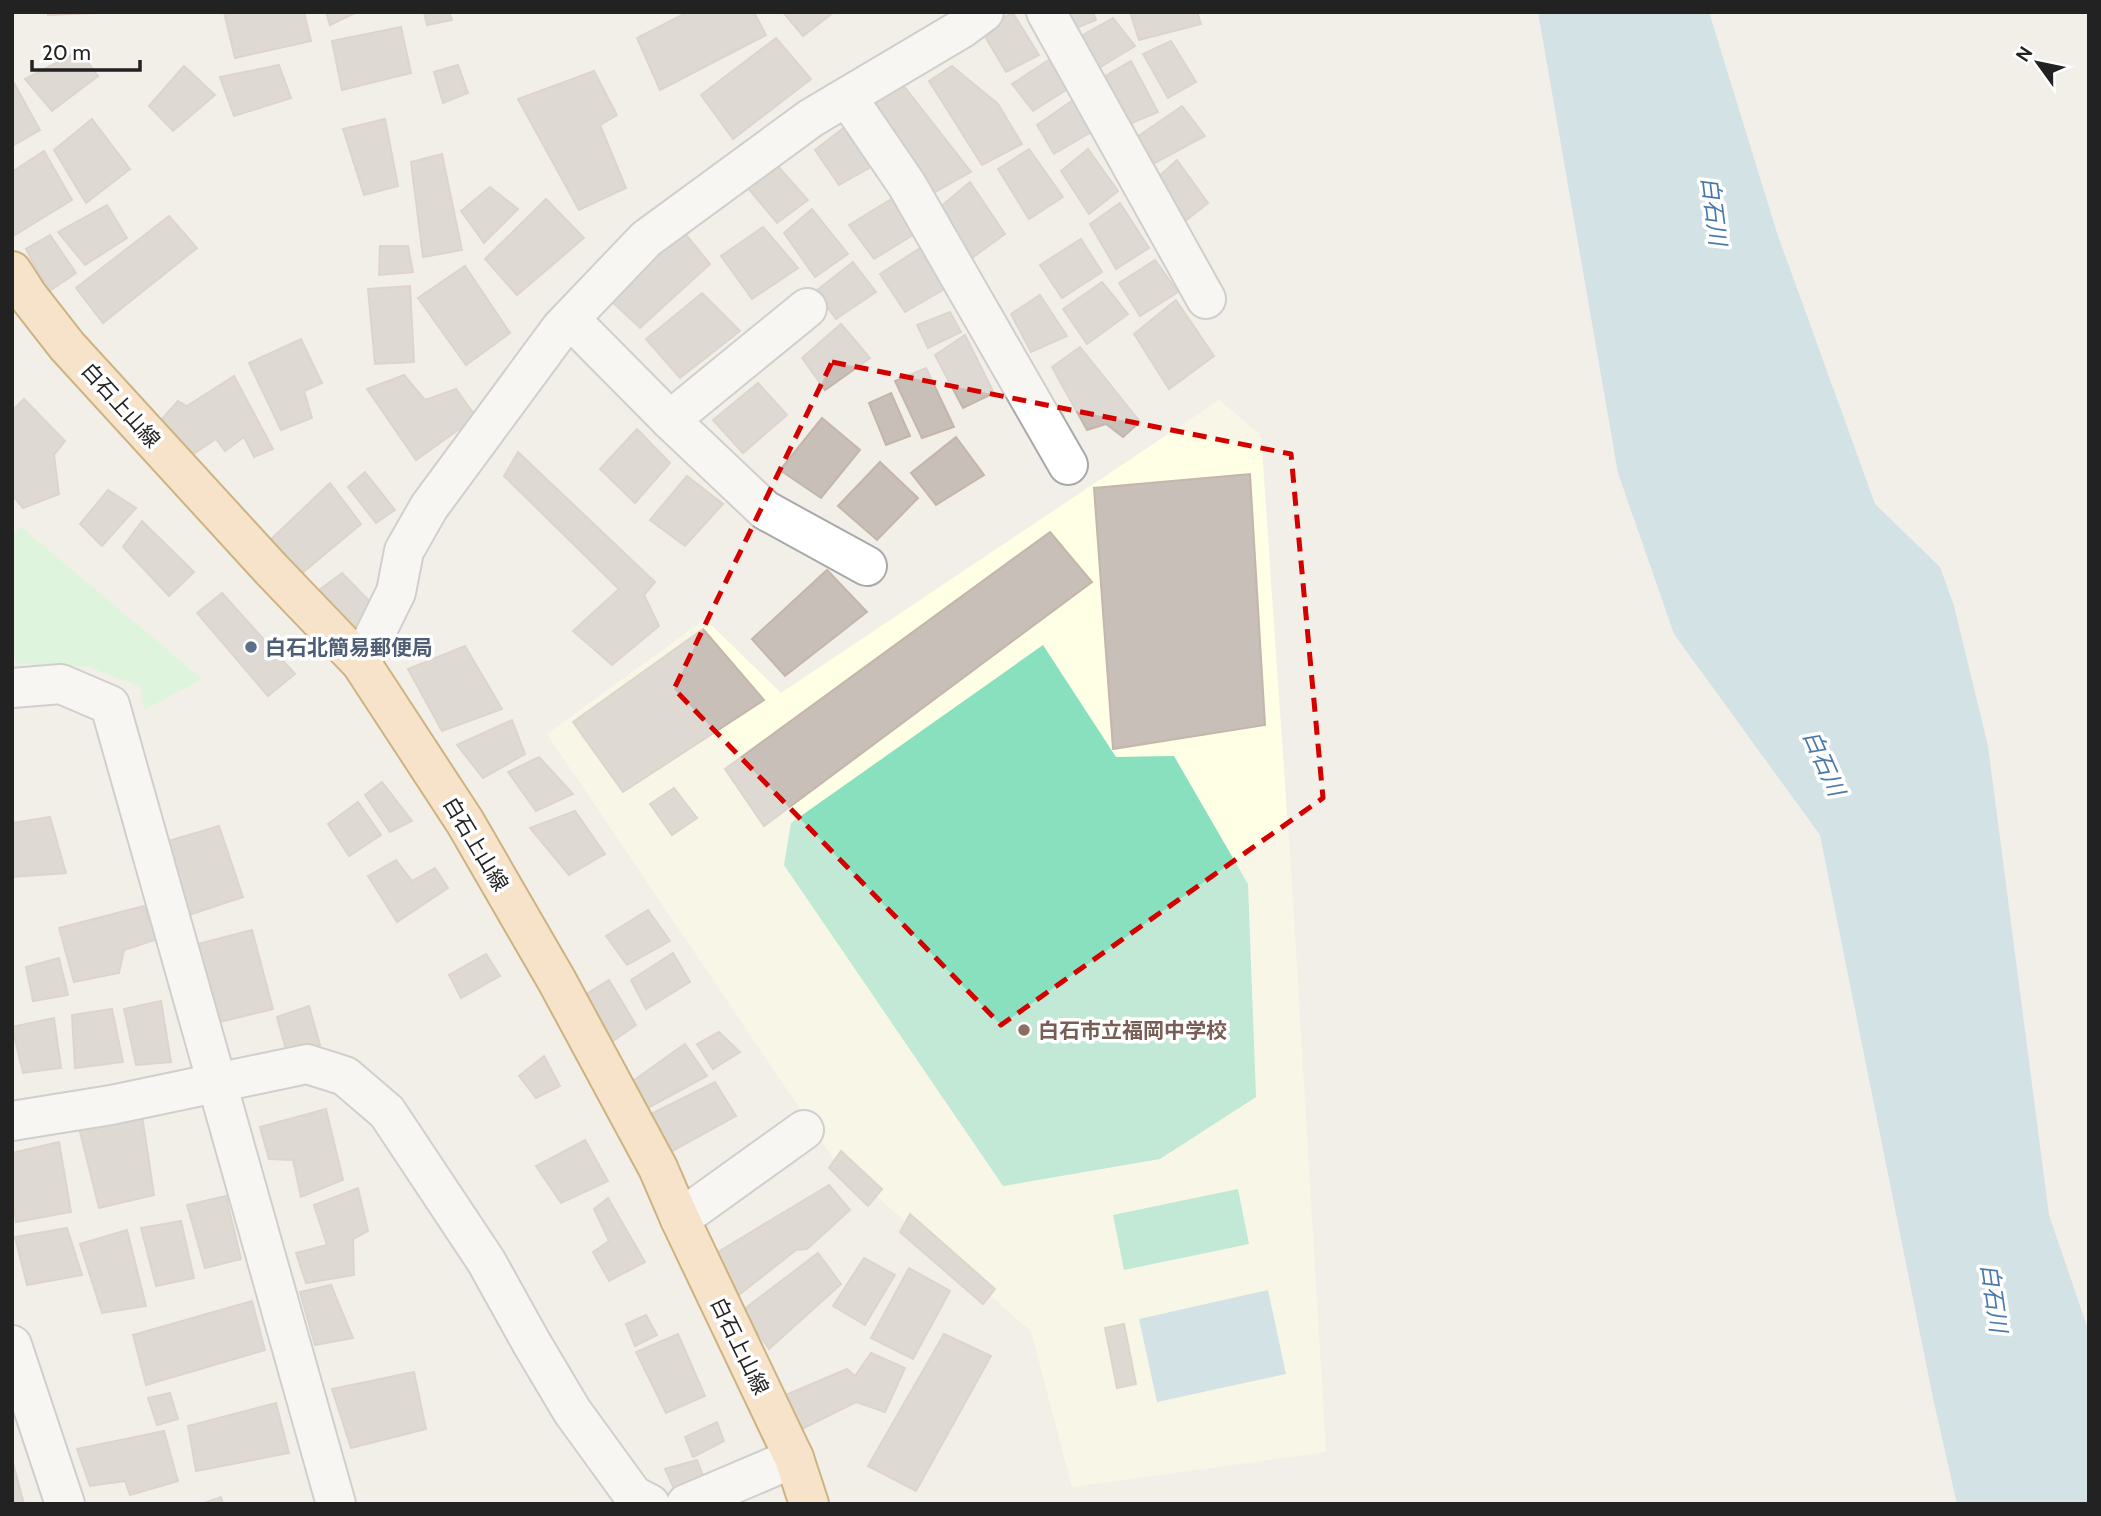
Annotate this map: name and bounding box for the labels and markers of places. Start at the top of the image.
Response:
place label: 白石北簡易郵便局 [265,635,433,660]
marker: 白石北簡易郵便局 [243,639,259,655]
place label: 白石市立福岡中学校 [1038,1018,1227,1043]
marker: 白石市立福岡中学校 [1016,1022,1032,1038]

